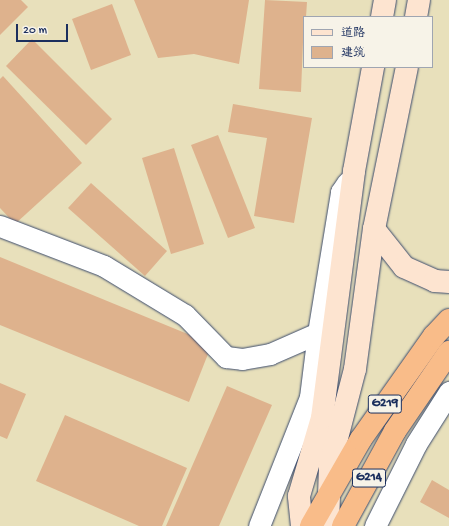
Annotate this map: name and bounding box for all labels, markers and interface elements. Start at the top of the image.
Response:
scale bar [18,16,70,42]
legend [303,16,433,68]
text: 20 m [23,24,47,38]
text: 道路 [341,27,365,41]
text: 建筑 [341,47,365,61]
road number: G219 [367,393,403,415]
road number: G214 [352,467,386,489]

